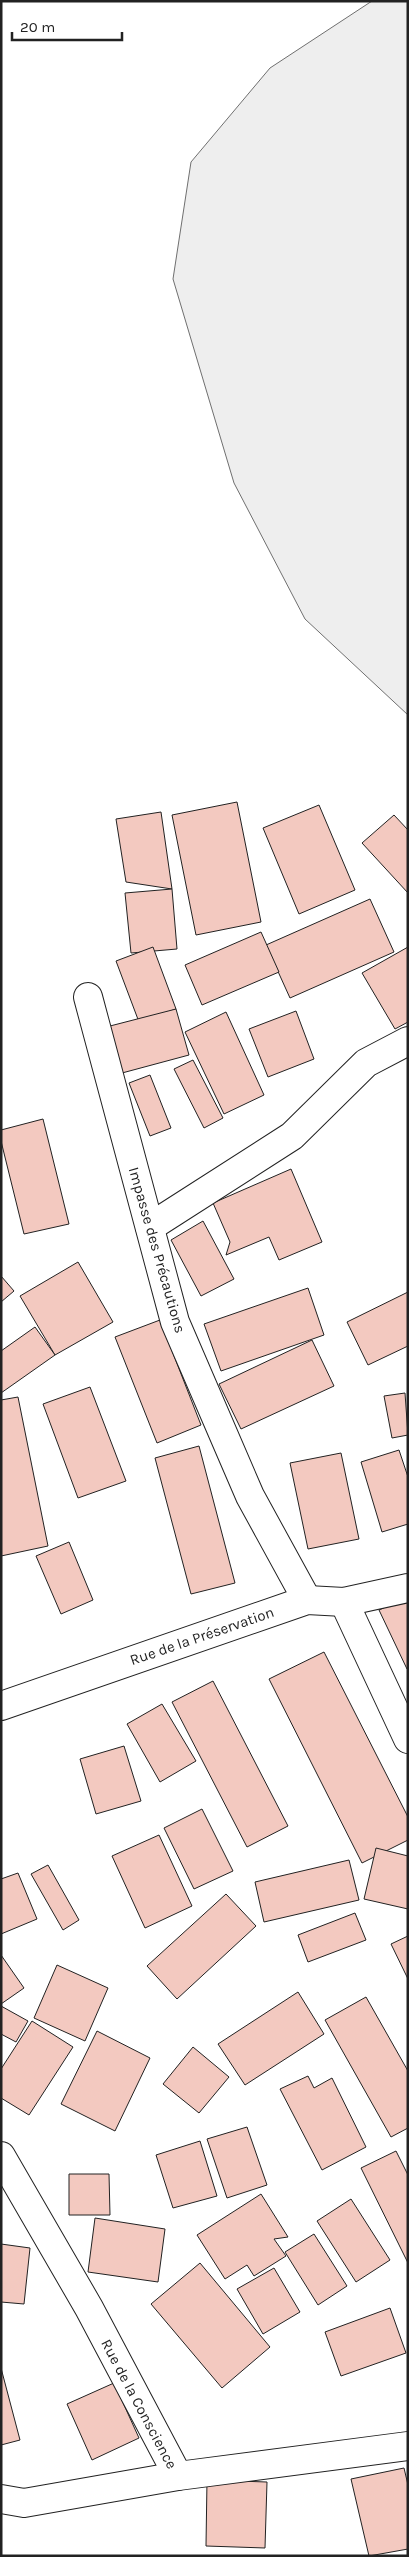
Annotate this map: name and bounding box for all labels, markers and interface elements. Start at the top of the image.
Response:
scale bar [12,10,122,42]
text: 20 m [20,18,55,36]
street label: Impasse des Précautions [125,1165,189,1335]
street label: Rue de la Préservation [128,1603,276,1669]
street label: Rue de la Conscience [97,2336,181,2472]

